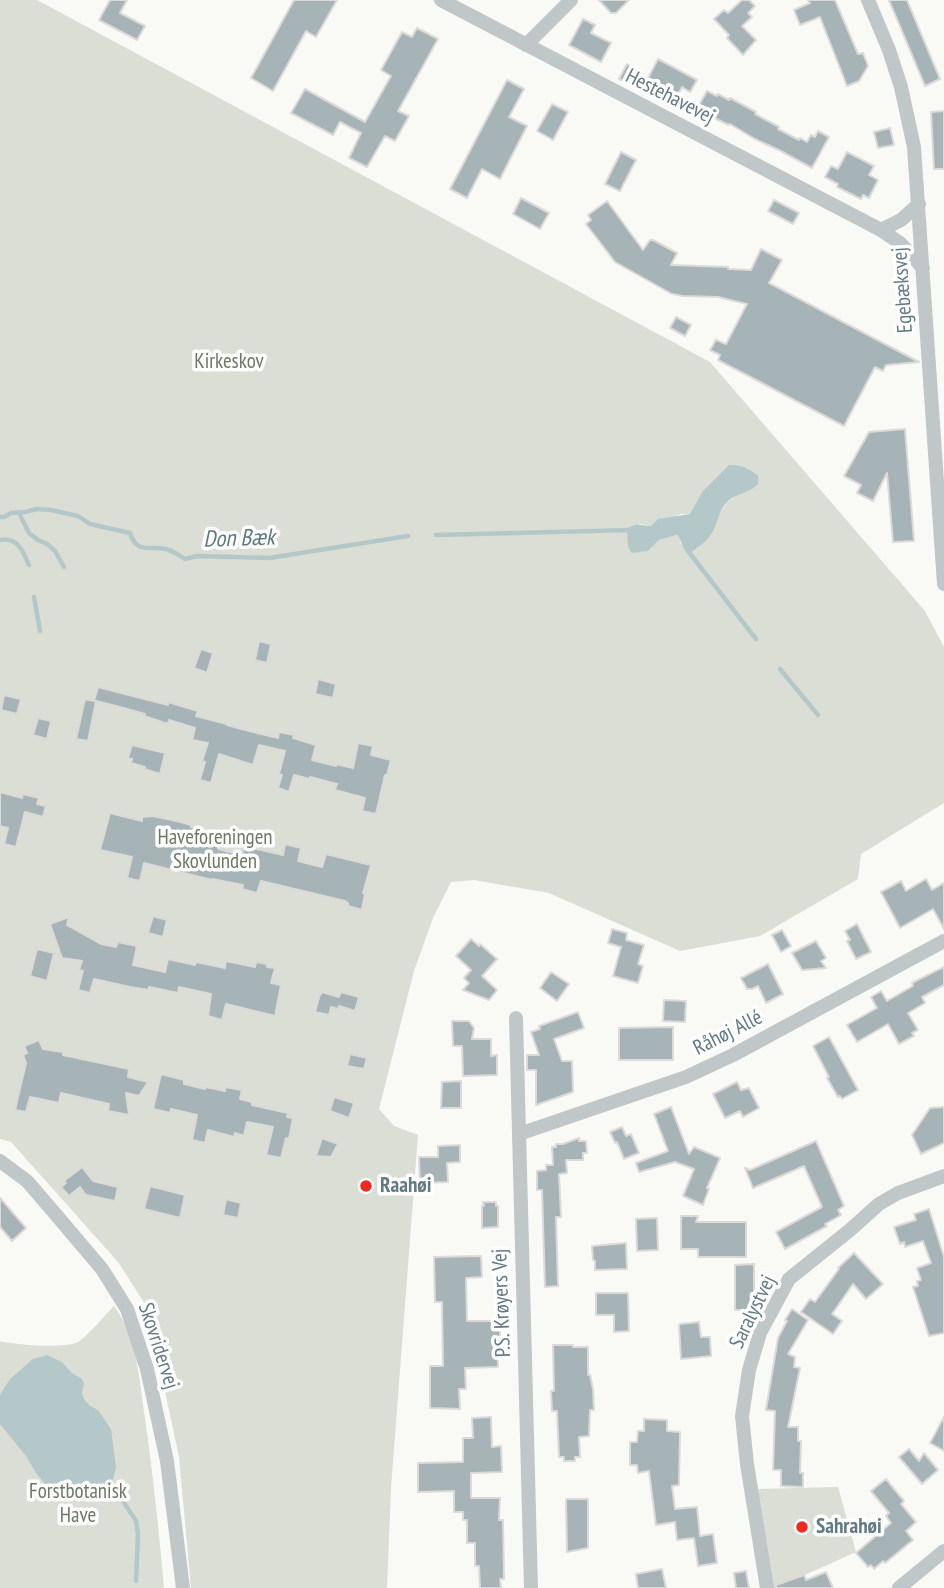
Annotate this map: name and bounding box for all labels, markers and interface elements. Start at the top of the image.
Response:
street label: Hestehavevej [621,64,719,130]
street label: Egebæksvej [887,246,919,334]
park label: Kirkeskov [194,349,264,375]
water label: Don Bæk [203,524,275,554]
park label: Haveforeningen Skovlunden [157,825,273,875]
street label: Råhøj Allé [689,1005,767,1061]
place label: Raahøi [380,1173,431,1199]
marker: Raahøi [358,1178,374,1194]
street label: P.S. Krøyers Vej [488,1248,516,1358]
street label: Saralystvej [724,1271,782,1353]
street label: Skovridervej [132,1300,184,1392]
park label: Forstbotanisk Have [29,1479,127,1529]
place label: Sahrahøi [816,1514,882,1540]
marker: Sahrahøi [794,1519,810,1535]

